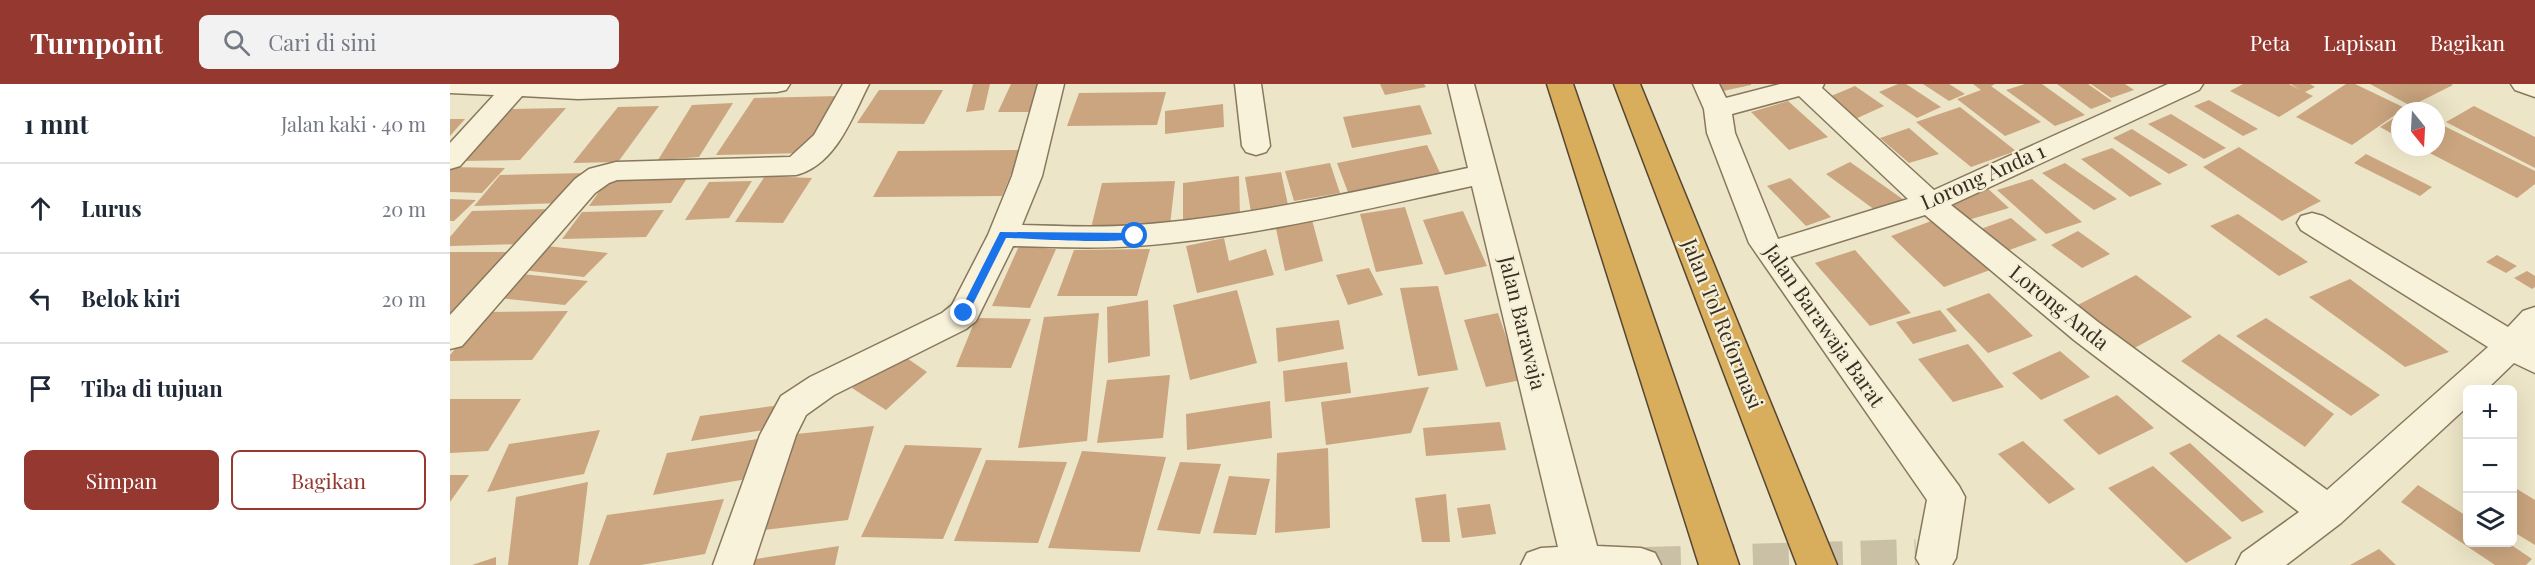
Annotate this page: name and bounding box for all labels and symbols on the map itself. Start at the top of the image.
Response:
north arrow [2391,102,2445,156]
street label: Lorong Anda 1 [1916,135,2049,215]
route start [1121,222,1147,248]
street label: Jalan Tol Reformasi [1676,233,1771,413]
street label: Jalan Barawaja Barat [1758,237,1893,412]
street label: Jalan Barawaja [1494,252,1554,393]
street label: Lorong Anda [2005,258,2116,356]
route end [950,299,976,325]

